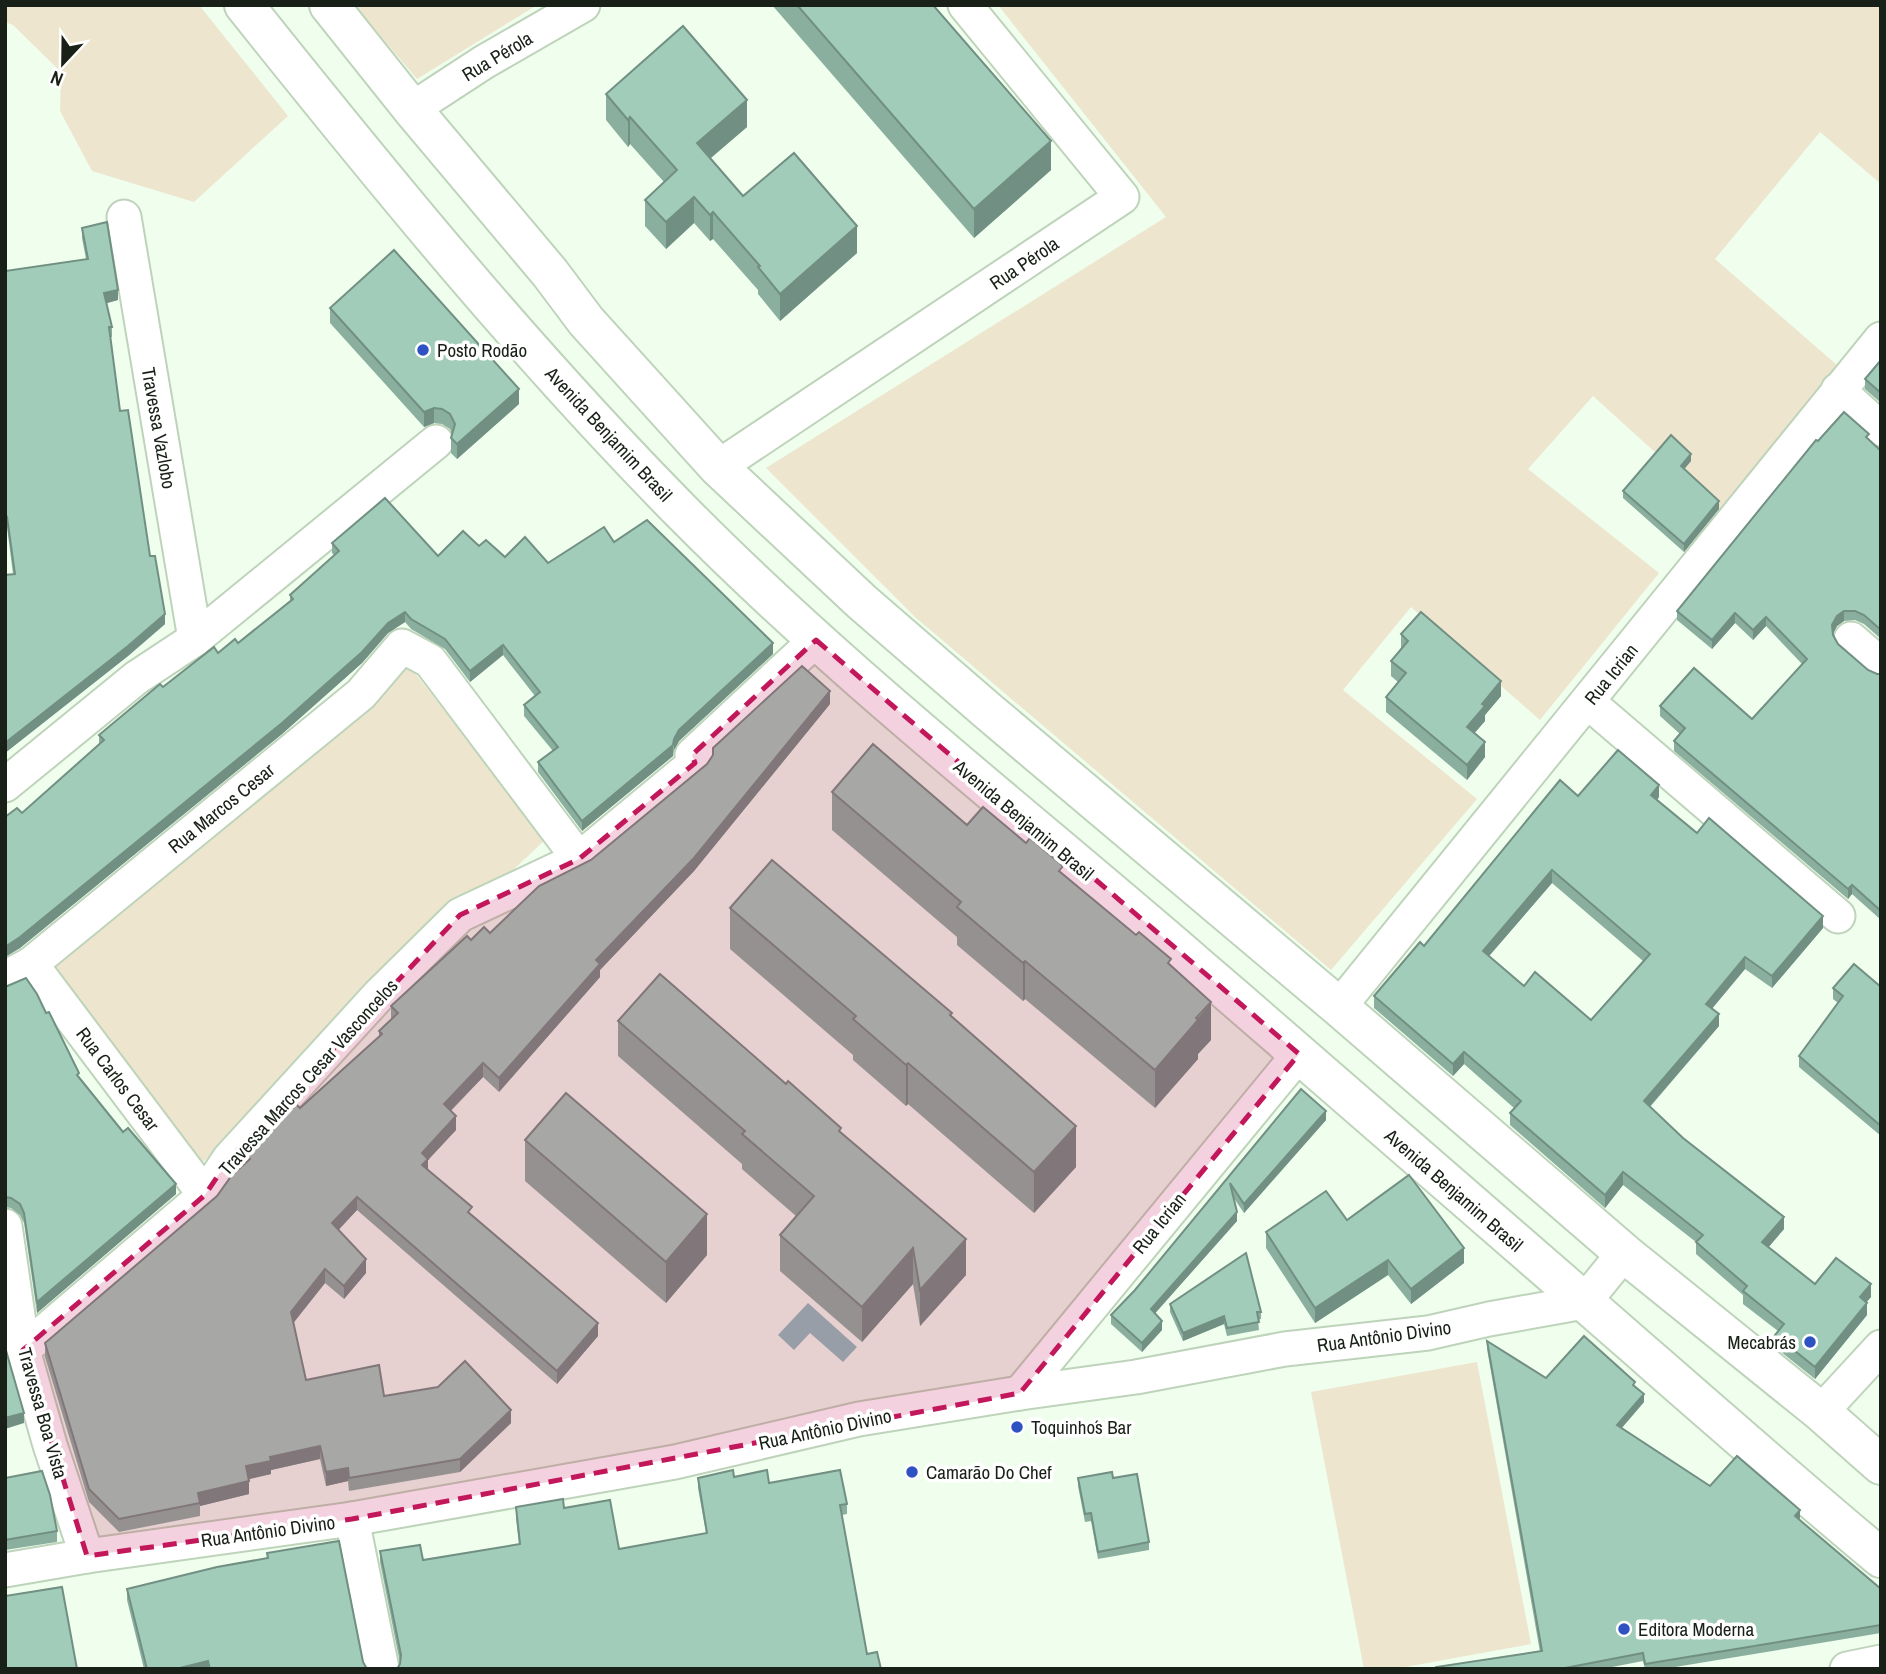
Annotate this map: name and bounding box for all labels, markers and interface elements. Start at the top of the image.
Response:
street label: Rua Pérola [457,25,537,87]
north arrow [28,28,98,98]
text: N [47,65,67,93]
street label: Rua Pérola [984,230,1064,296]
place label: Posto Rodão [437,337,527,363]
marker: Posto Rodão [415,342,431,358]
street label: Avenida Benjamim Brasil [539,360,678,507]
street label: Travessa Vazlobo [136,365,182,491]
street label: Rua Icrian [1578,638,1644,710]
street label: Avenida Benjamim Brasil [948,753,1100,886]
street label: Rua Marcos Cesar [162,757,280,859]
street label: Travessa Marcos Cesar Vasconcelos [213,973,404,1181]
street label: Rua Carlos Cesar [70,1022,166,1137]
street label: Avenida Benjamim Brasil [1378,1122,1529,1257]
street label: Rua Icrian [1126,1187,1192,1259]
street label: Rua Antônio Divino [1315,1314,1453,1358]
place label: Mecabrás [1728,1329,1796,1355]
marker: Mecabrás [1802,1334,1818,1350]
street label: Travessa Boa Vista [12,1344,74,1482]
street label: Rua Antônio Divino [756,1402,894,1456]
place label: Toquinho´s Bar [1031,1414,1132,1440]
marker: Toquinho´s Bar [1009,1419,1025,1435]
place label: Camarão Do Chef [926,1459,1052,1485]
marker: Camarão Do Chef [904,1464,920,1480]
street label: Rua Antônio Divino [199,1509,337,1553]
place label: Editora Moderna [1638,1616,1754,1642]
marker: Editora Moderna [1616,1621,1632,1637]

